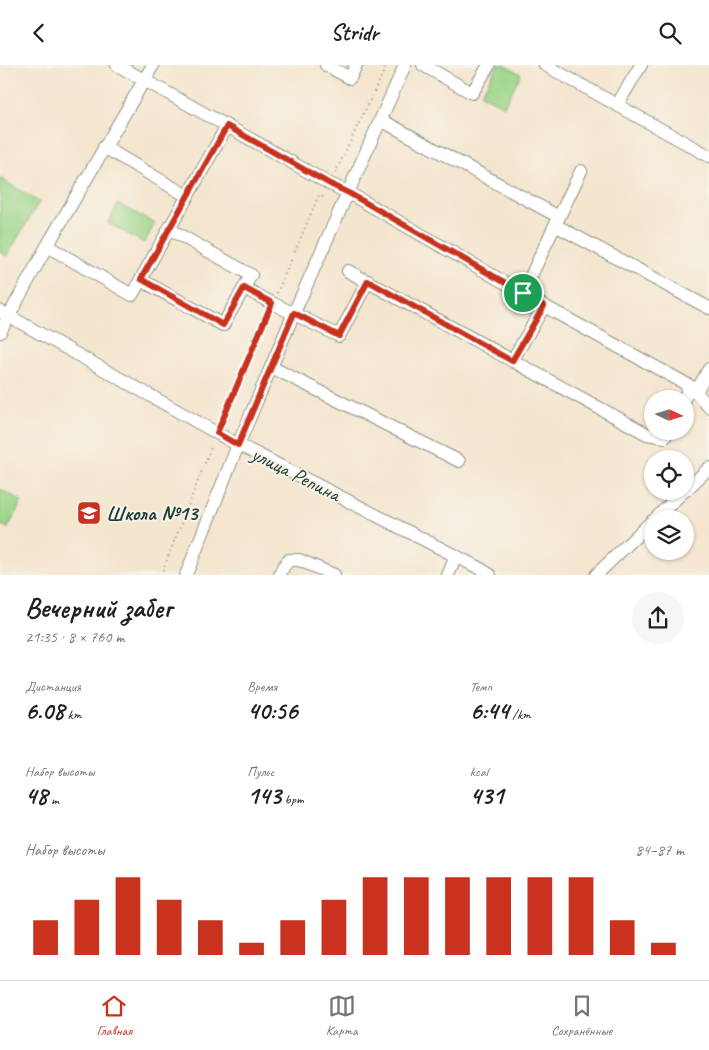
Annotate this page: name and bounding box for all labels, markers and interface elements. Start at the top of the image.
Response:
icon: back [25,19,53,47]
text: Stridr [331,19,378,47]
icon: search [656,19,684,47]
pin [502,272,544,314]
icon: arrive [509,279,537,307]
north arrow [644,390,694,440]
map controls [644,390,694,560]
street label: улица Репина [246,440,347,508]
button: locate [644,450,694,500]
school or university icon: Школа №13 [76,500,102,526]
place label: Школа №13 [106,500,200,526]
button: layers [644,510,694,560]
text: Вечерний забег [25,590,172,625]
button: share [632,592,684,644]
text: 21:35 · 8 × 760 m [25,627,124,647]
text: Дистанция [25,678,81,695]
text: Время [247,678,277,695]
text: Темп [470,678,492,695]
text: 6.08 [25,695,64,727]
text: 40:56 [247,695,297,727]
text: 6:44 [470,695,509,727]
text: km [64,706,81,723]
text: /km [509,706,531,723]
text: Набор высоты [25,763,94,780]
text: Пульс [247,763,274,780]
text: kcal [470,763,488,780]
text: 48 [25,780,48,812]
text: 143 [247,780,281,812]
text: 431 [470,780,503,812]
text: m [48,791,59,808]
text: bpm [281,791,304,808]
text: Набор высоты [25,840,104,860]
text: 84–87 m [635,840,684,860]
tab: Главная [97,992,132,1039]
tab: Карта [326,992,358,1039]
tab: Сохранённые [551,992,612,1039]

